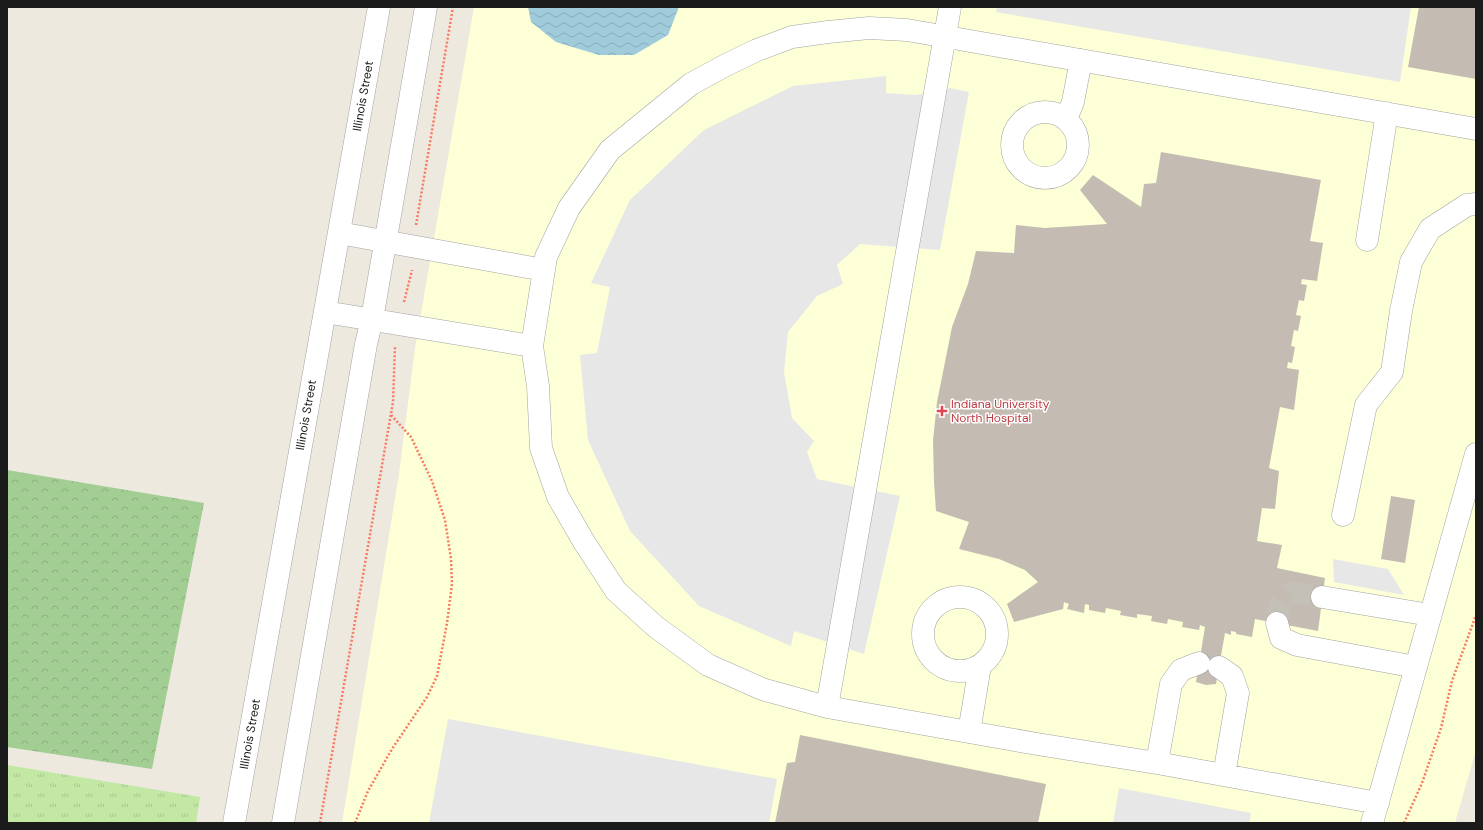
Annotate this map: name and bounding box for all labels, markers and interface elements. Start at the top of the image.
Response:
street label: Illinois Street [349,59,377,132]
street label: Illinois Street [292,378,320,451]
place label: Indiana University North Hospital [951,396,1050,426]
marker: Indiana University North Hospital [936,405,948,417]
street label: Illinois Street [236,697,264,770]

